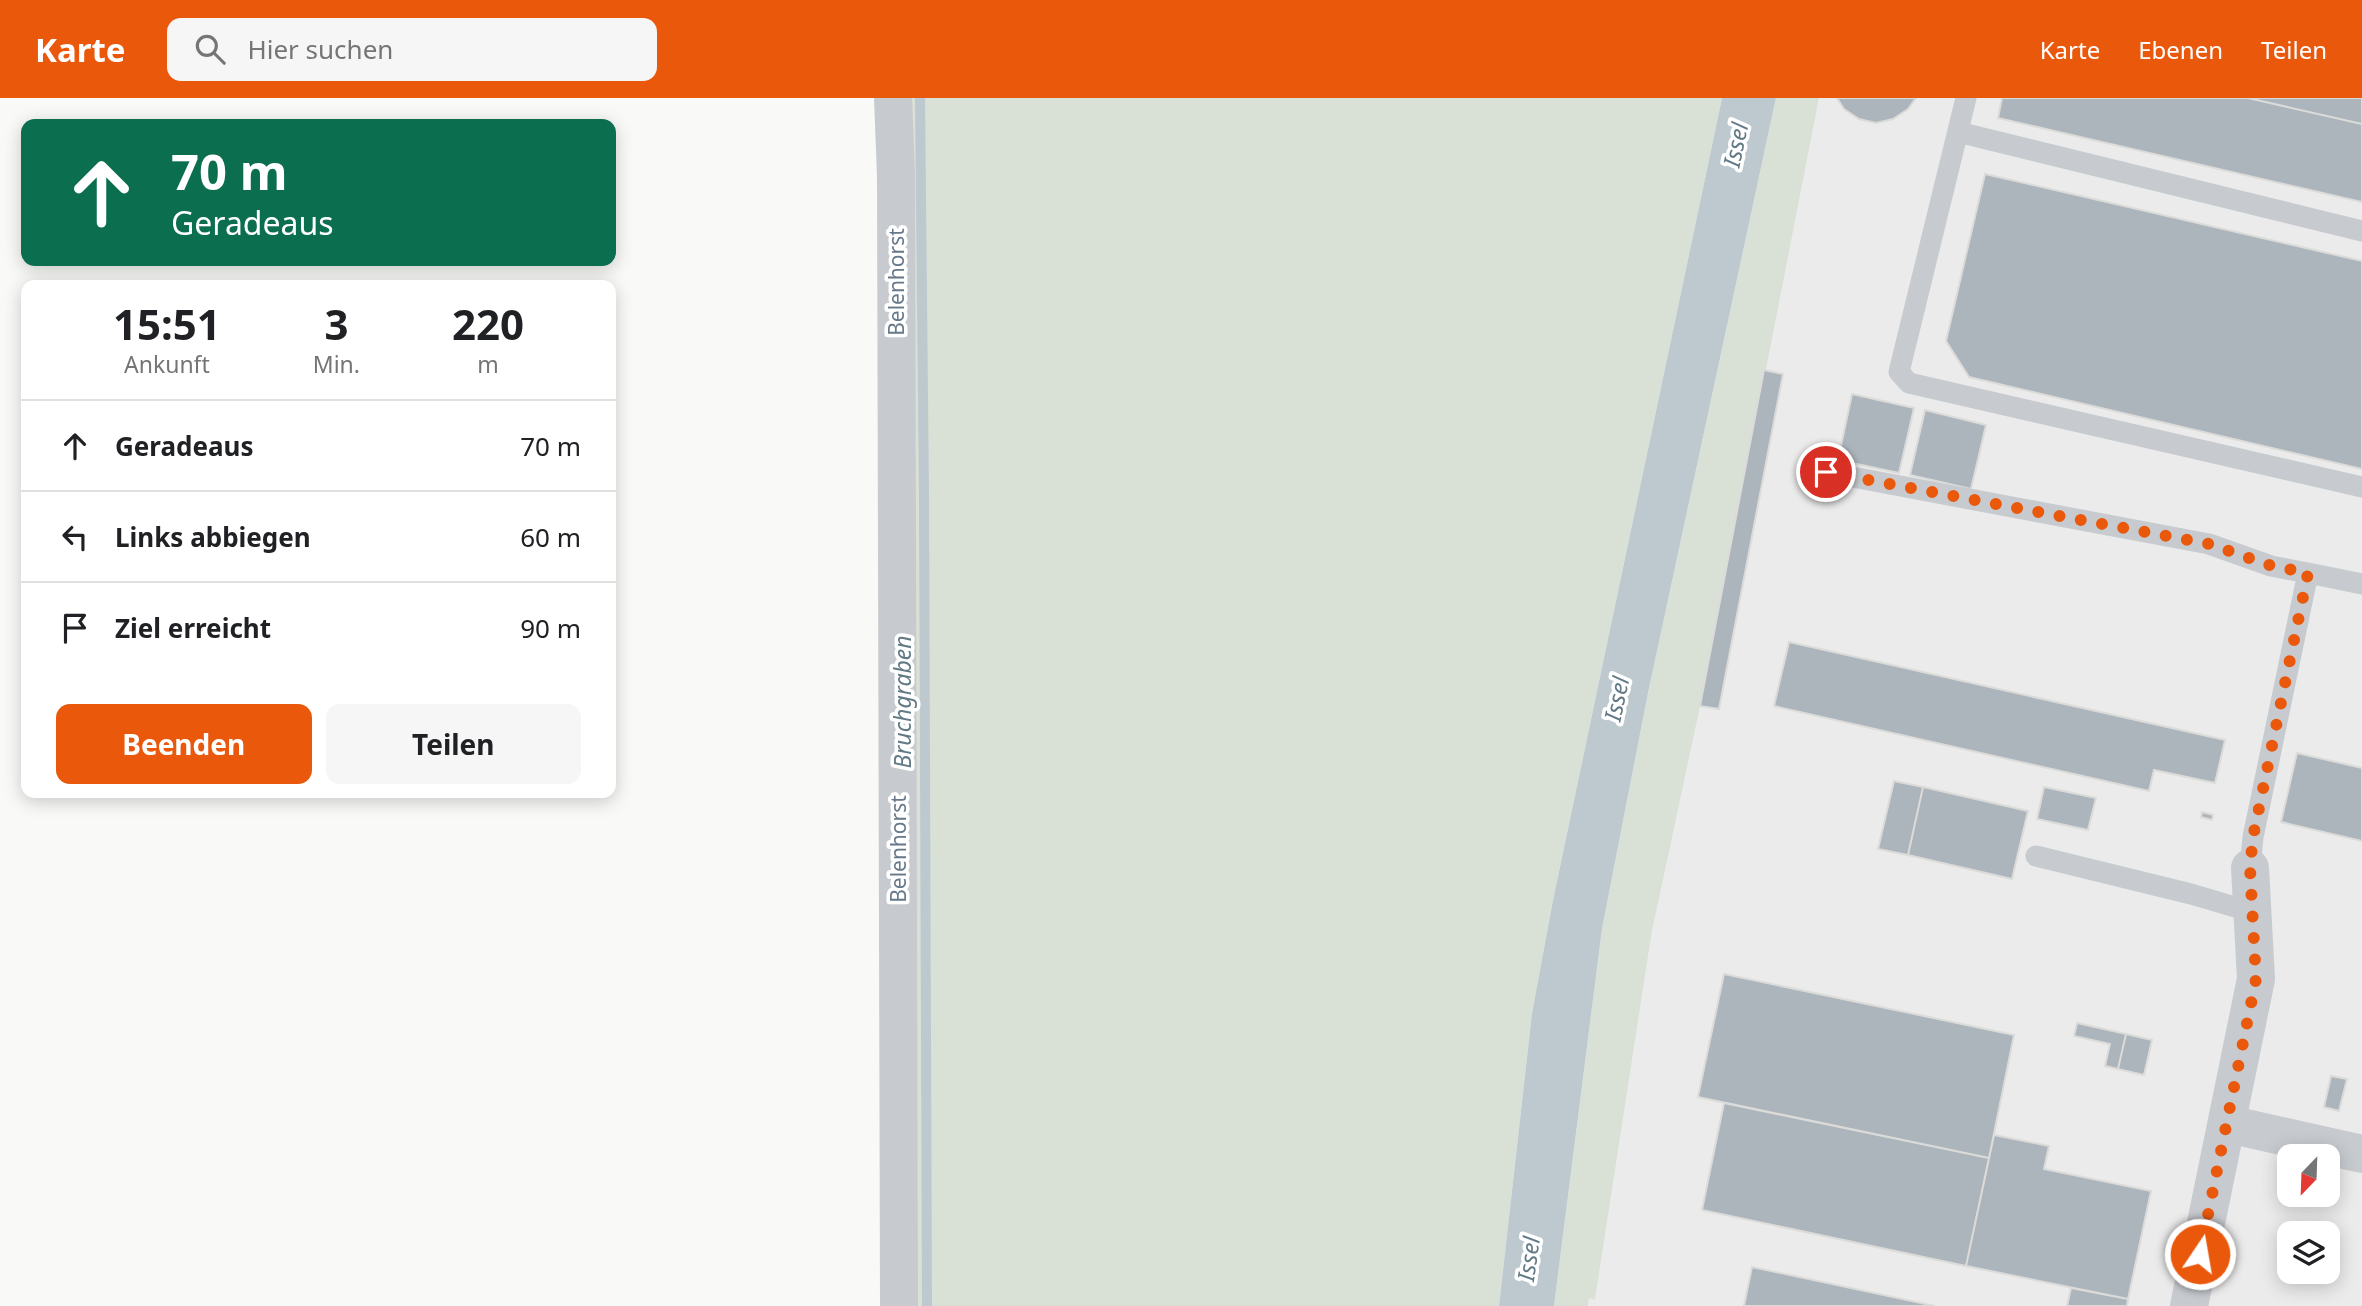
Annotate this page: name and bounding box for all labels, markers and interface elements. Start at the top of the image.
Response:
search box [167,18,657,81]
text: Karte [35,27,125,72]
icon: search [191,30,229,68]
text: Hier suchen [247,31,393,67]
text: Karte [2040,33,2100,66]
text: Ebenen [2138,33,2223,66]
text: Teilen [2261,33,2327,66]
water label: Issel [1715,119,1756,171]
text: 70 m [171,138,288,204]
icon: ahead [56,147,147,238]
text: Geradeaus [171,201,334,244]
street label: Belenhorst [882,228,910,336]
text: 15:51 [113,295,221,352]
text: 3 [324,295,348,352]
text: 220 [452,295,524,352]
text: Ankunft [124,348,210,380]
text: Min. [313,348,360,380]
text: m [477,348,499,380]
icon: ahead [56,427,94,465]
text: Geradeaus [115,428,254,464]
text: 70 m [520,428,581,464]
pin [1796,442,1856,502]
icon: arrive [1807,453,1845,491]
icon: left [56,518,94,556]
text: Links abbiegen [115,519,311,555]
text: 60 m [520,519,581,555]
icon: arrive [56,609,94,647]
text: Ziel erreicht [115,610,271,646]
text: 90 m [520,610,581,646]
water label: Bruchgraben [886,635,918,769]
water label: Issel [1596,673,1637,725]
button: Beenden [56,704,312,784]
button: Teilen [326,704,581,784]
street label: Belenhorst [884,795,912,903]
north arrow [2277,1144,2340,1208]
map controls [2277,1144,2340,1284]
position arrow [2163,1217,2237,1291]
button: layers [2277,1221,2340,1284]
water label: Issel [1509,1233,1547,1284]

